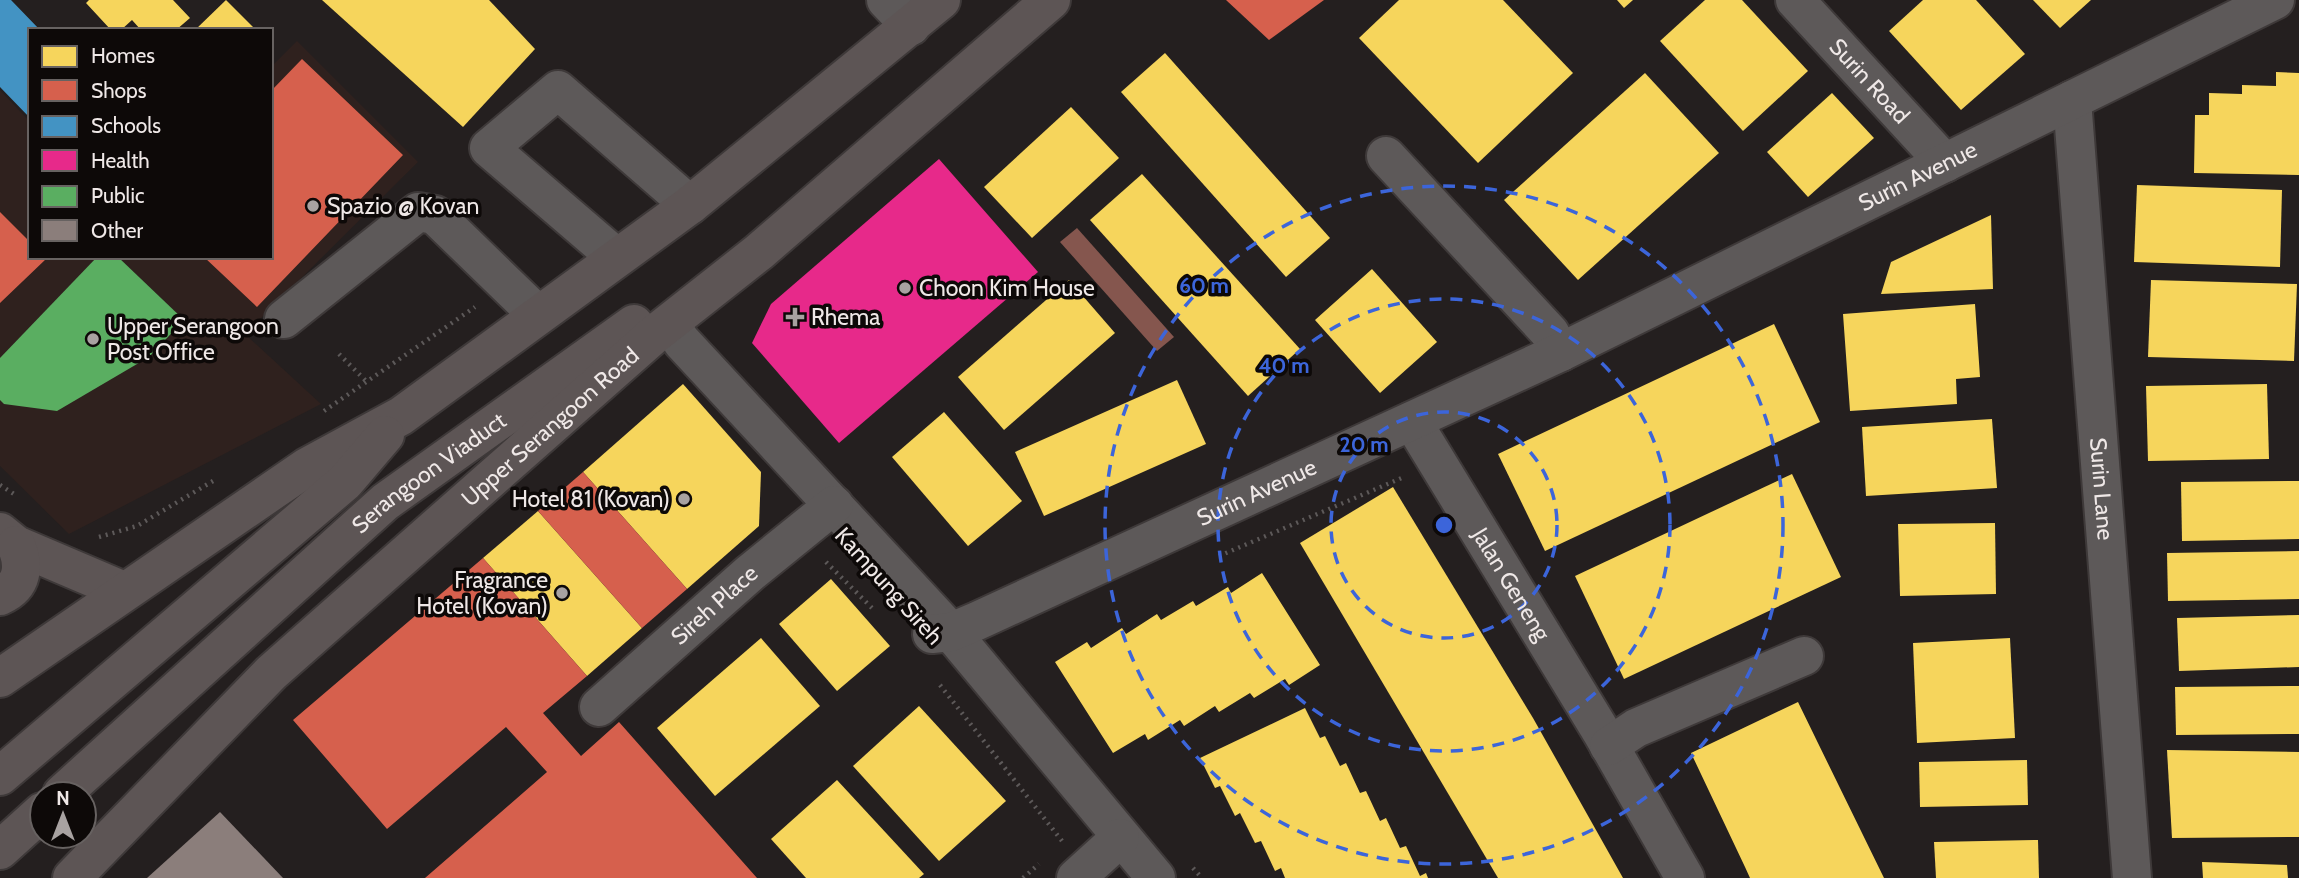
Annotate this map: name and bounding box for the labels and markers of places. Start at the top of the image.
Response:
place label: Spazio @ Kovan [327,192,479,220]
marker: Spazio @ Kovan [305,198,321,214]
place label: Choon Kim House [919,274,1095,302]
marker: Choon Kim House [897,280,913,296]
place label: Rhema [811,303,880,331]
marker: Rhema [785,307,805,327]
place label: Upper Serangoon Post Office [107,312,279,366]
marker: Upper Serangoon Post Office [85,331,101,347]
place label: Hotel 81 (Kovan) [512,485,670,513]
marker: Hotel 81 (Kovan) [676,491,692,507]
centre of rings [1432,513,1456,537]
place label: Fragrance Hotel (Kovan) [416,566,548,620]
marker: Fragrance Hotel (Kovan) [554,585,570,601]

